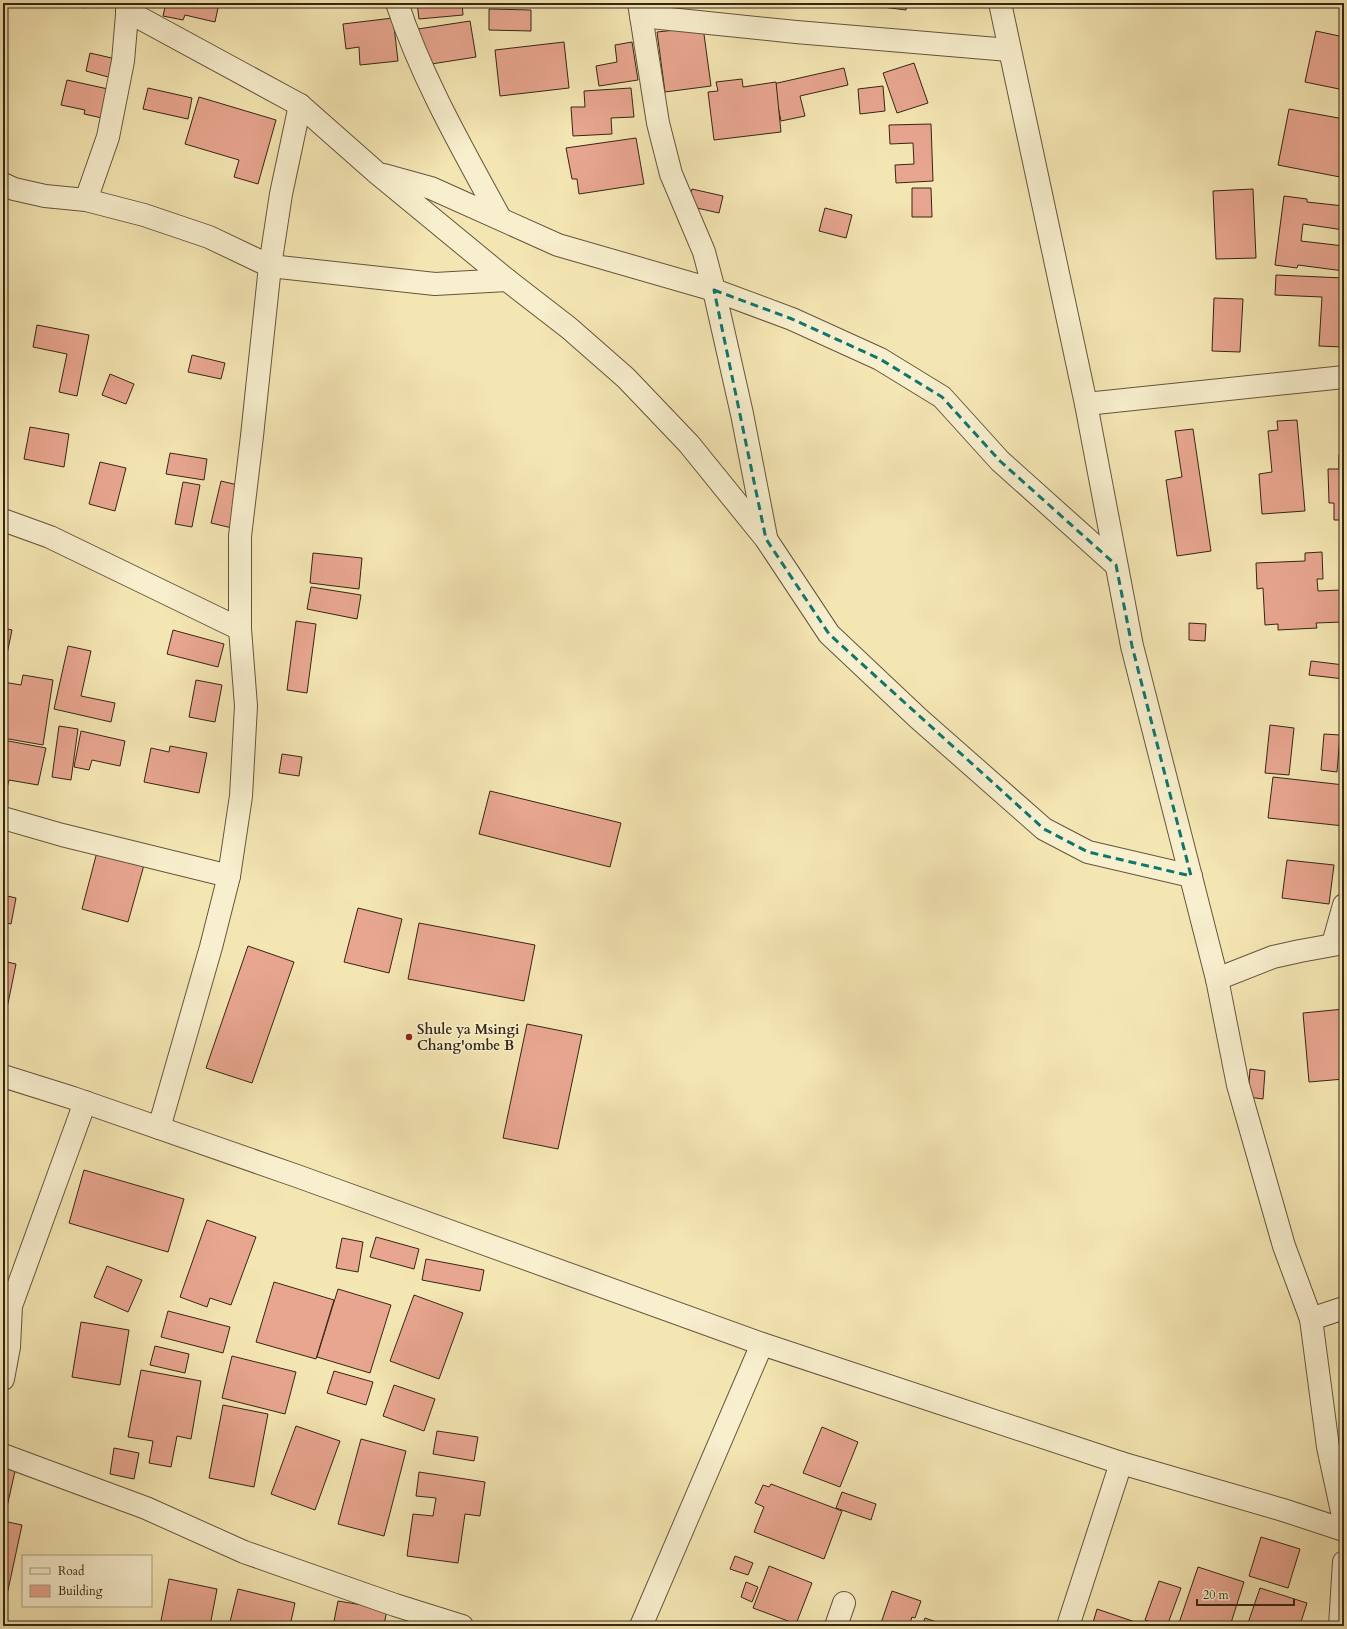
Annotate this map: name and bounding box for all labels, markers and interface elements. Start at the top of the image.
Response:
place label: Shule ya Msingi Chang'ombe B [417,1020,520,1055]
marker: Shule ya Msingi Chang'ombe B [404,1032,414,1042]
legend [22,1555,152,1607]
text: Road [58,1563,85,1579]
scale bar [1197,1581,1294,1607]
text: Building [58,1583,103,1599]
text: 20 m [1203,1587,1230,1603]

